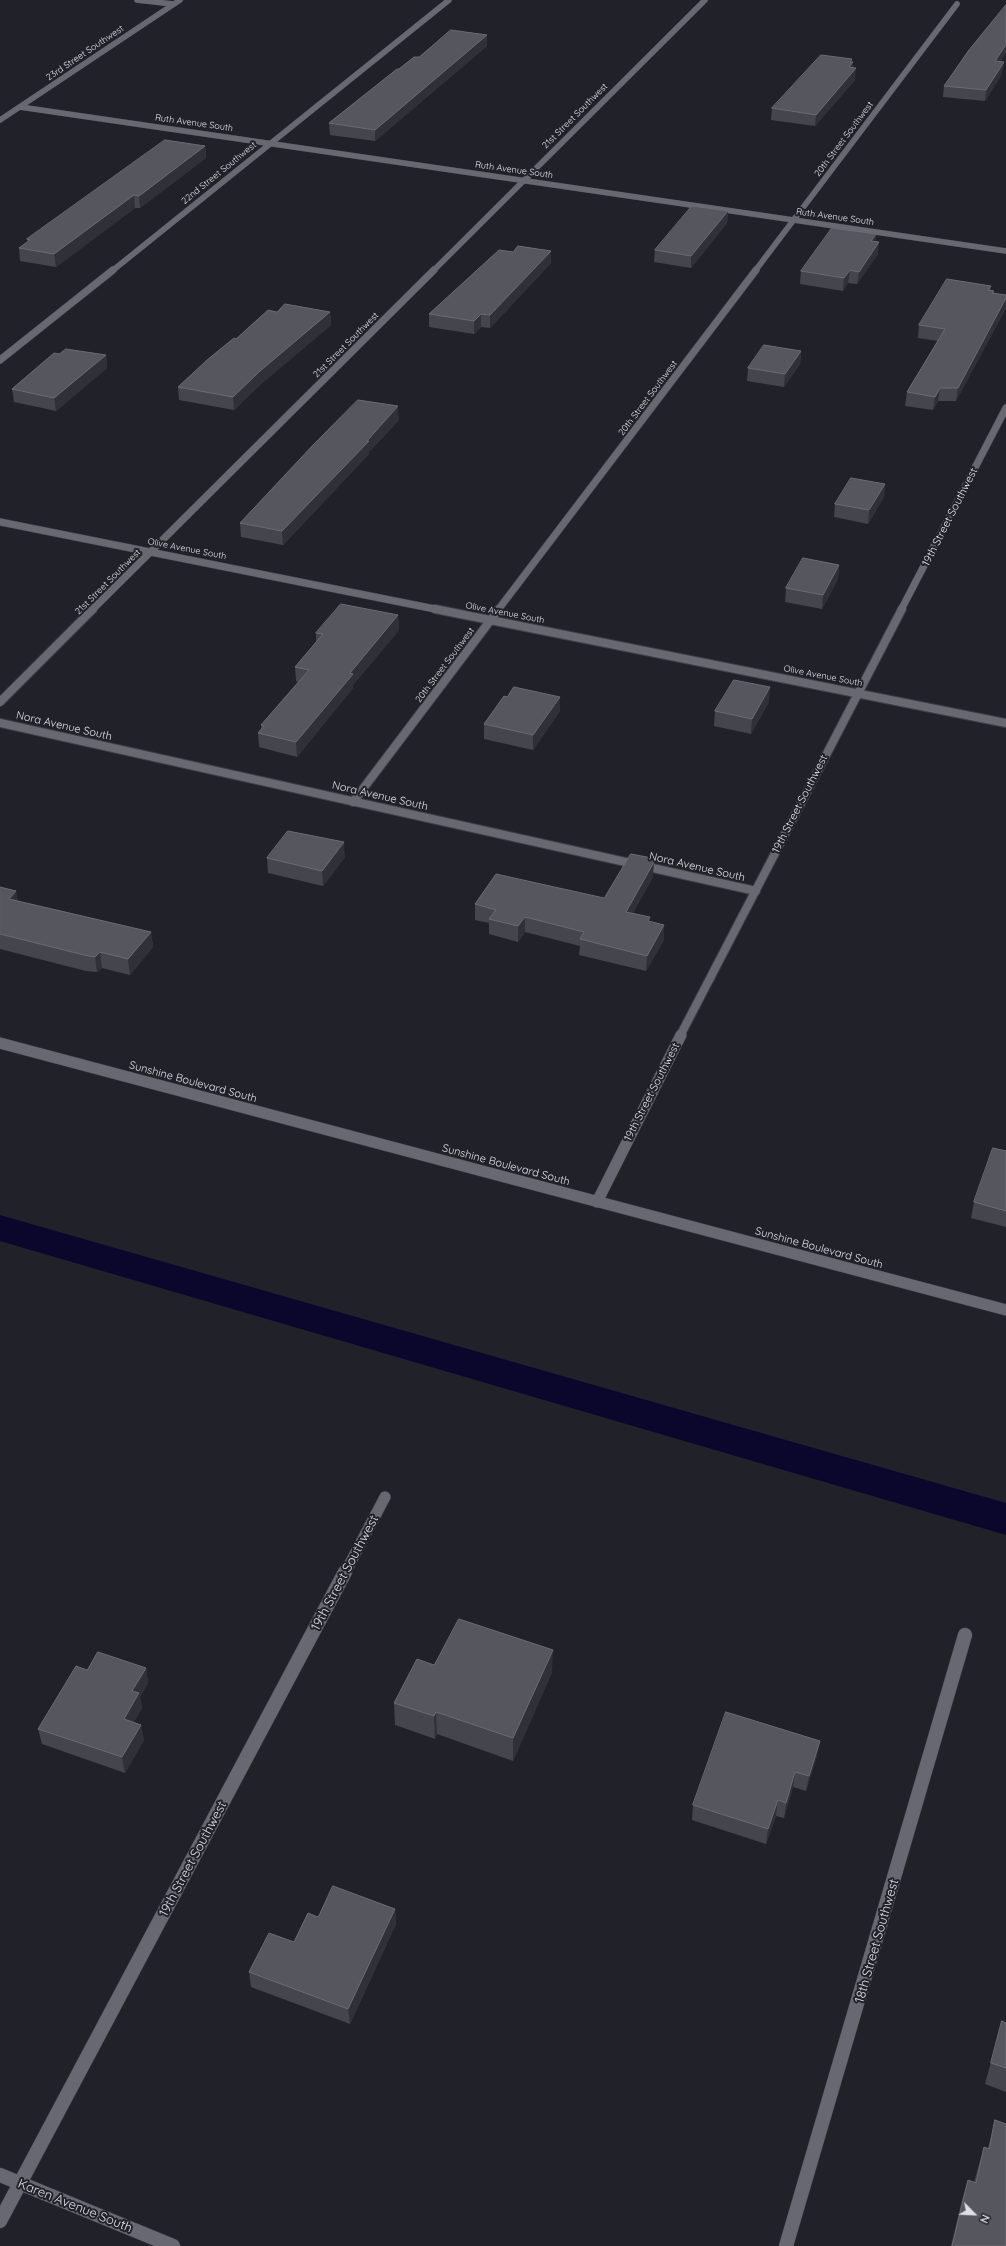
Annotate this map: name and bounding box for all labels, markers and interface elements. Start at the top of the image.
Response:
street label: 23rd Street Southwest [44,23,126,83]
street label: 21st Street Southwest [540,81,610,151]
street label: 20th Street Southwest [812,99,876,179]
street label: Ruth Avenue South [154,112,234,134]
street label: 22nd Street Southwest [179,140,259,206]
street label: Ruth Avenue South [474,159,554,181]
street label: Ruth Avenue South [795,206,875,228]
street label: 21st Street Southwest [311,310,381,380]
street label: 20th Street Southwest [616,358,680,438]
street label: 19th Street Southwest [919,466,981,568]
street label: Olive Avenue South [147,536,227,562]
street label: 21st Street Southwest [73,547,143,617]
street label: Olive Avenue South [465,600,545,626]
street label: 20th Street Southwest [413,625,477,705]
street label: Olive Avenue South [783,663,863,689]
street label: Nora Avenue South [15,709,113,743]
street label: 19th Street Southwest [769,753,831,855]
street label: Nora Avenue South [331,779,429,813]
street label: Nora Avenue South [648,850,746,884]
street label: 19th Street Southwest [621,1041,683,1143]
street label: Sunshine Boulevard South [128,1059,258,1105]
street label: Sunshine Boulevard South [441,1142,571,1188]
street label: Sunshine Boulevard South [754,1225,884,1271]
street label: 19th Street Southwest [308,1513,382,1633]
street label: 19th Street Southwest [156,1799,230,1919]
street label: 18th Street Southwest [852,1877,902,2005]
street label: Karen Avenue South [15,2176,135,2236]
north arrow [954,2194,994,2234]
text: N [977,2212,993,2225]

